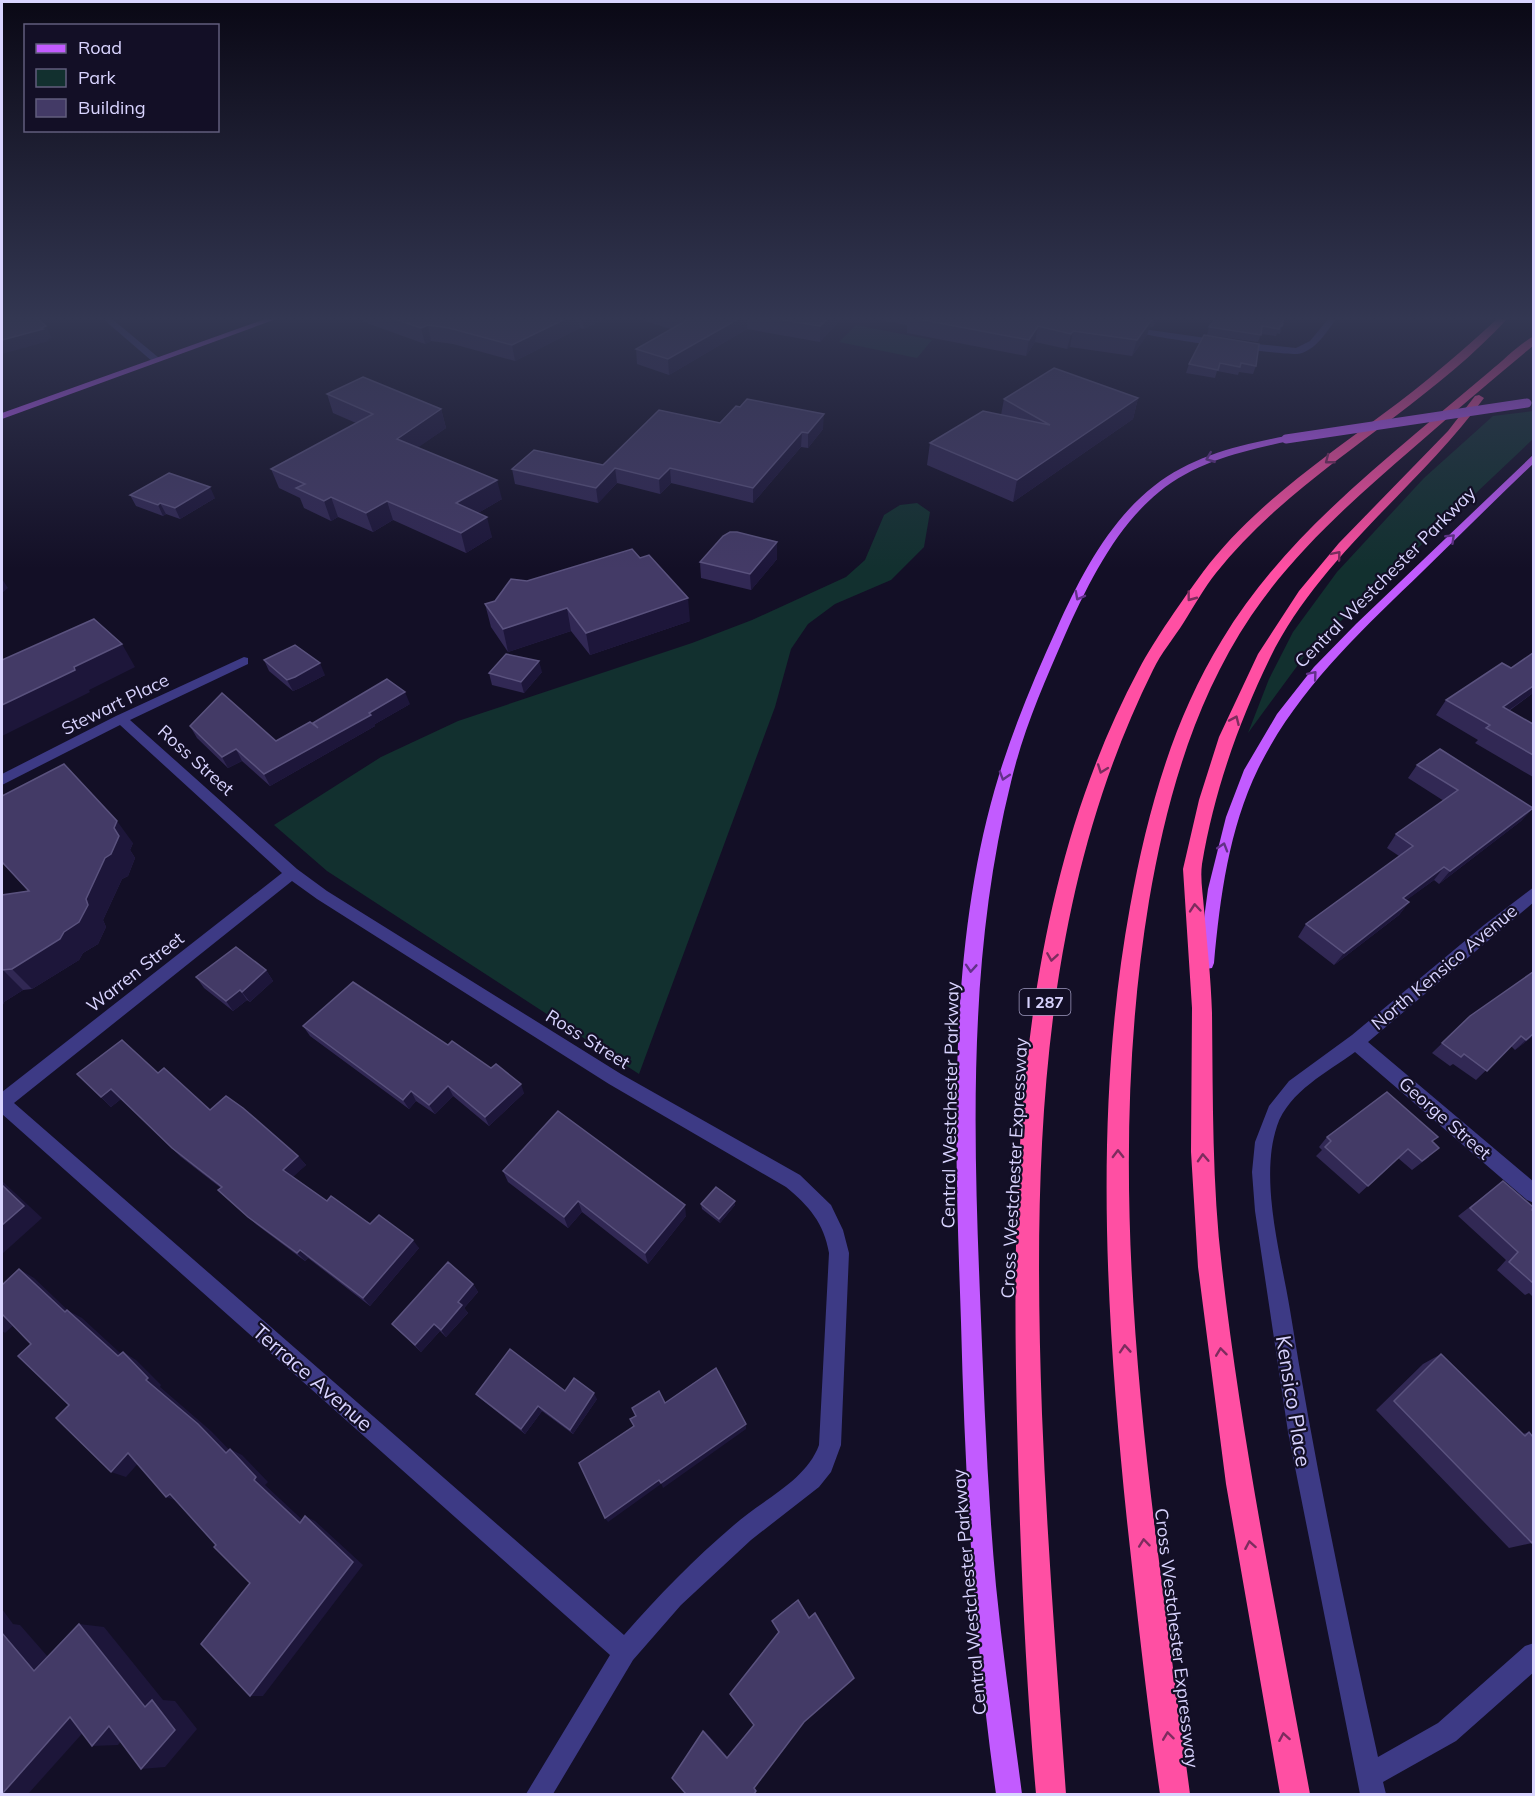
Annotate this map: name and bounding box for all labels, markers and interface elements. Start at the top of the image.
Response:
legend [24,24,219,132]
text: Road [78,36,122,59]
text: Park [78,66,117,89]
text: Building [78,96,146,119]
one-way arrow [1205,451,1215,464]
one-way arrow [1325,453,1336,464]
street label: Central Westchester Parkway [1290,481,1481,672]
one-way arrow [1444,534,1455,545]
one-way arrow [1330,551,1341,562]
one-way arrow [1074,590,1086,601]
one-way arrow [1188,590,1199,601]
street label: Stewart Place [58,668,172,740]
one-way arrow [1306,671,1317,682]
one-way arrow [1228,715,1240,726]
street label: Ross Street [153,720,239,800]
one-way arrow [1096,763,1109,774]
one-way arrow [999,770,1011,781]
one-way arrow [1216,842,1228,852]
street label: North Kensico Avenue [1366,899,1522,1035]
one-way arrow [1189,904,1202,913]
street label: Warren Street [82,927,188,1017]
one-way arrow [1047,953,1059,962]
one-way arrow [964,963,977,972]
street label: Central Westchester Parkway [936,981,964,1229]
road number: I 287 [1020,989,1070,1015]
street label: Ross Street [542,1004,634,1074]
street label: Cross Westchester Expressway [996,1036,1032,1299]
street label: George Street [1394,1072,1496,1164]
one-way arrow [1112,1150,1124,1159]
one-way arrow [1197,1154,1210,1163]
street label: Terrace Avenue [248,1318,378,1436]
street label: Kensico Place [1271,1333,1317,1469]
one-way arrow [1119,1344,1132,1353]
one-way arrow [1216,1348,1228,1357]
street label: Central Westchester Parkway [947,1468,991,1716]
street label: Cross Westchester Expressway [1150,1507,1204,1770]
one-way arrow [1138,1538,1150,1548]
one-way arrow [1244,1540,1257,1550]
one-way arrow [1162,1732,1175,1741]
one-way arrow [1279,1732,1291,1742]

